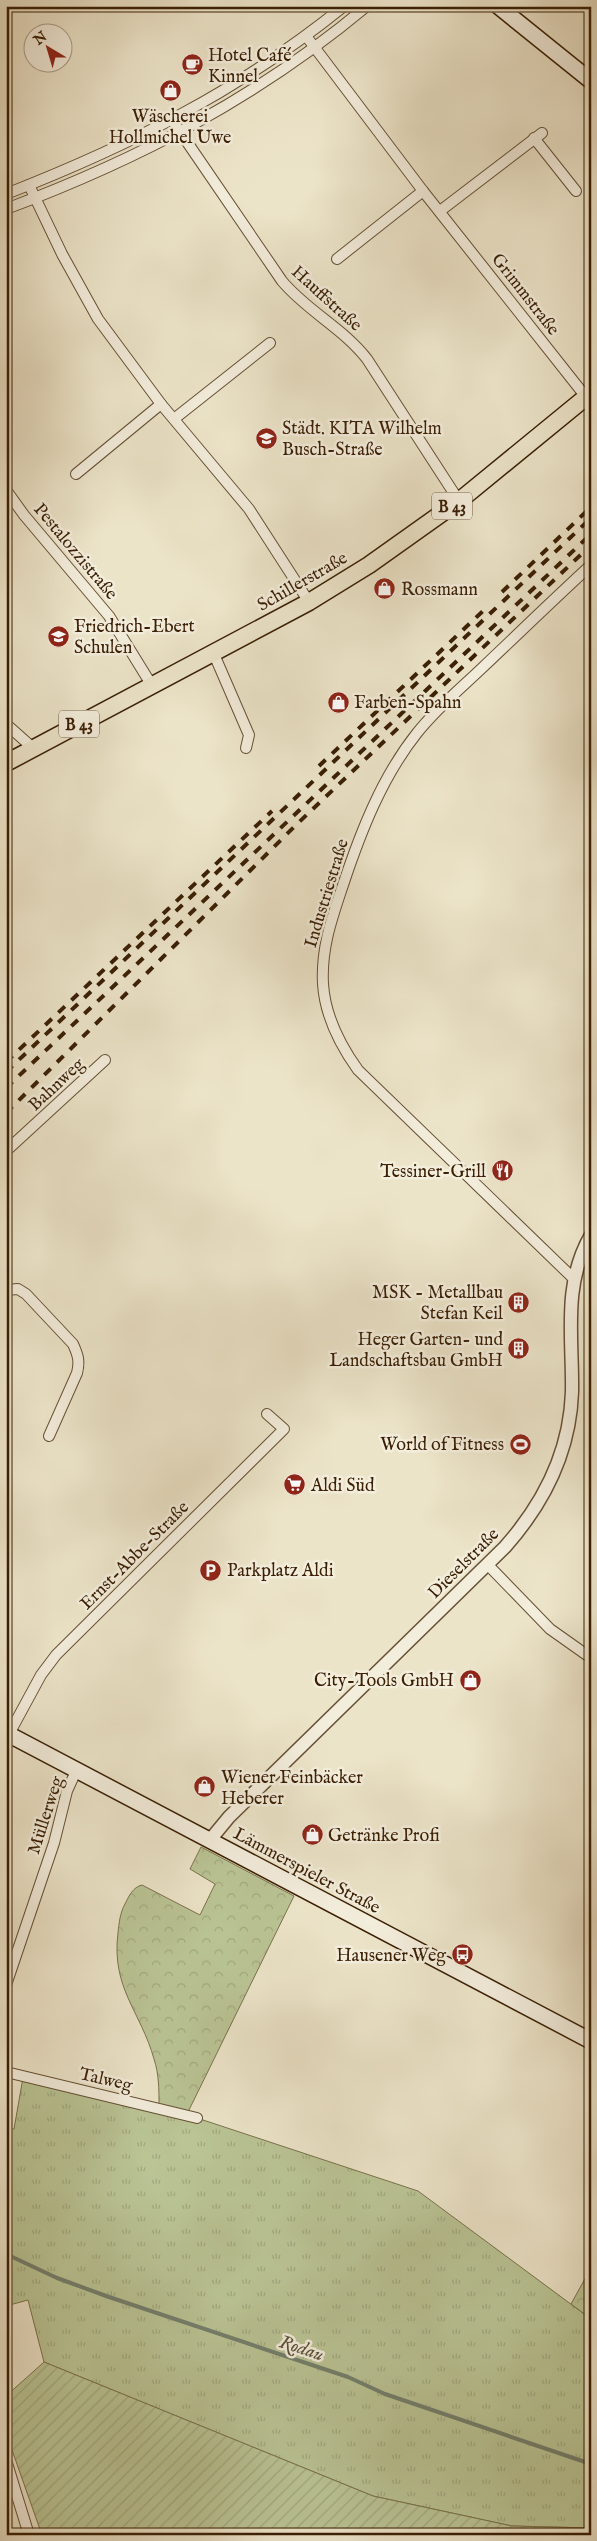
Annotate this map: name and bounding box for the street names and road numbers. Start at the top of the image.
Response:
street label: Grimmstraße [486,249,564,341]
street label: Hauffstraße [286,261,366,337]
road number: B 43 [432,492,472,520]
street label: Pestalozzistraße [28,499,122,605]
street label: Schillerstraße [254,547,352,617]
road number: B 43 [59,711,99,738]
street label: Industriestraße [300,836,355,951]
street label: Bahnweg [24,1053,90,1117]
street label: Ernst-Abbe-Straße [76,1497,194,1615]
street label: Dieselstraße [424,1524,505,1605]
street label: Müllerweg [23,1773,70,1857]
street label: Lämmerspieler Straße [229,1823,384,1920]
street label: Talweg [77,2063,135,2098]

